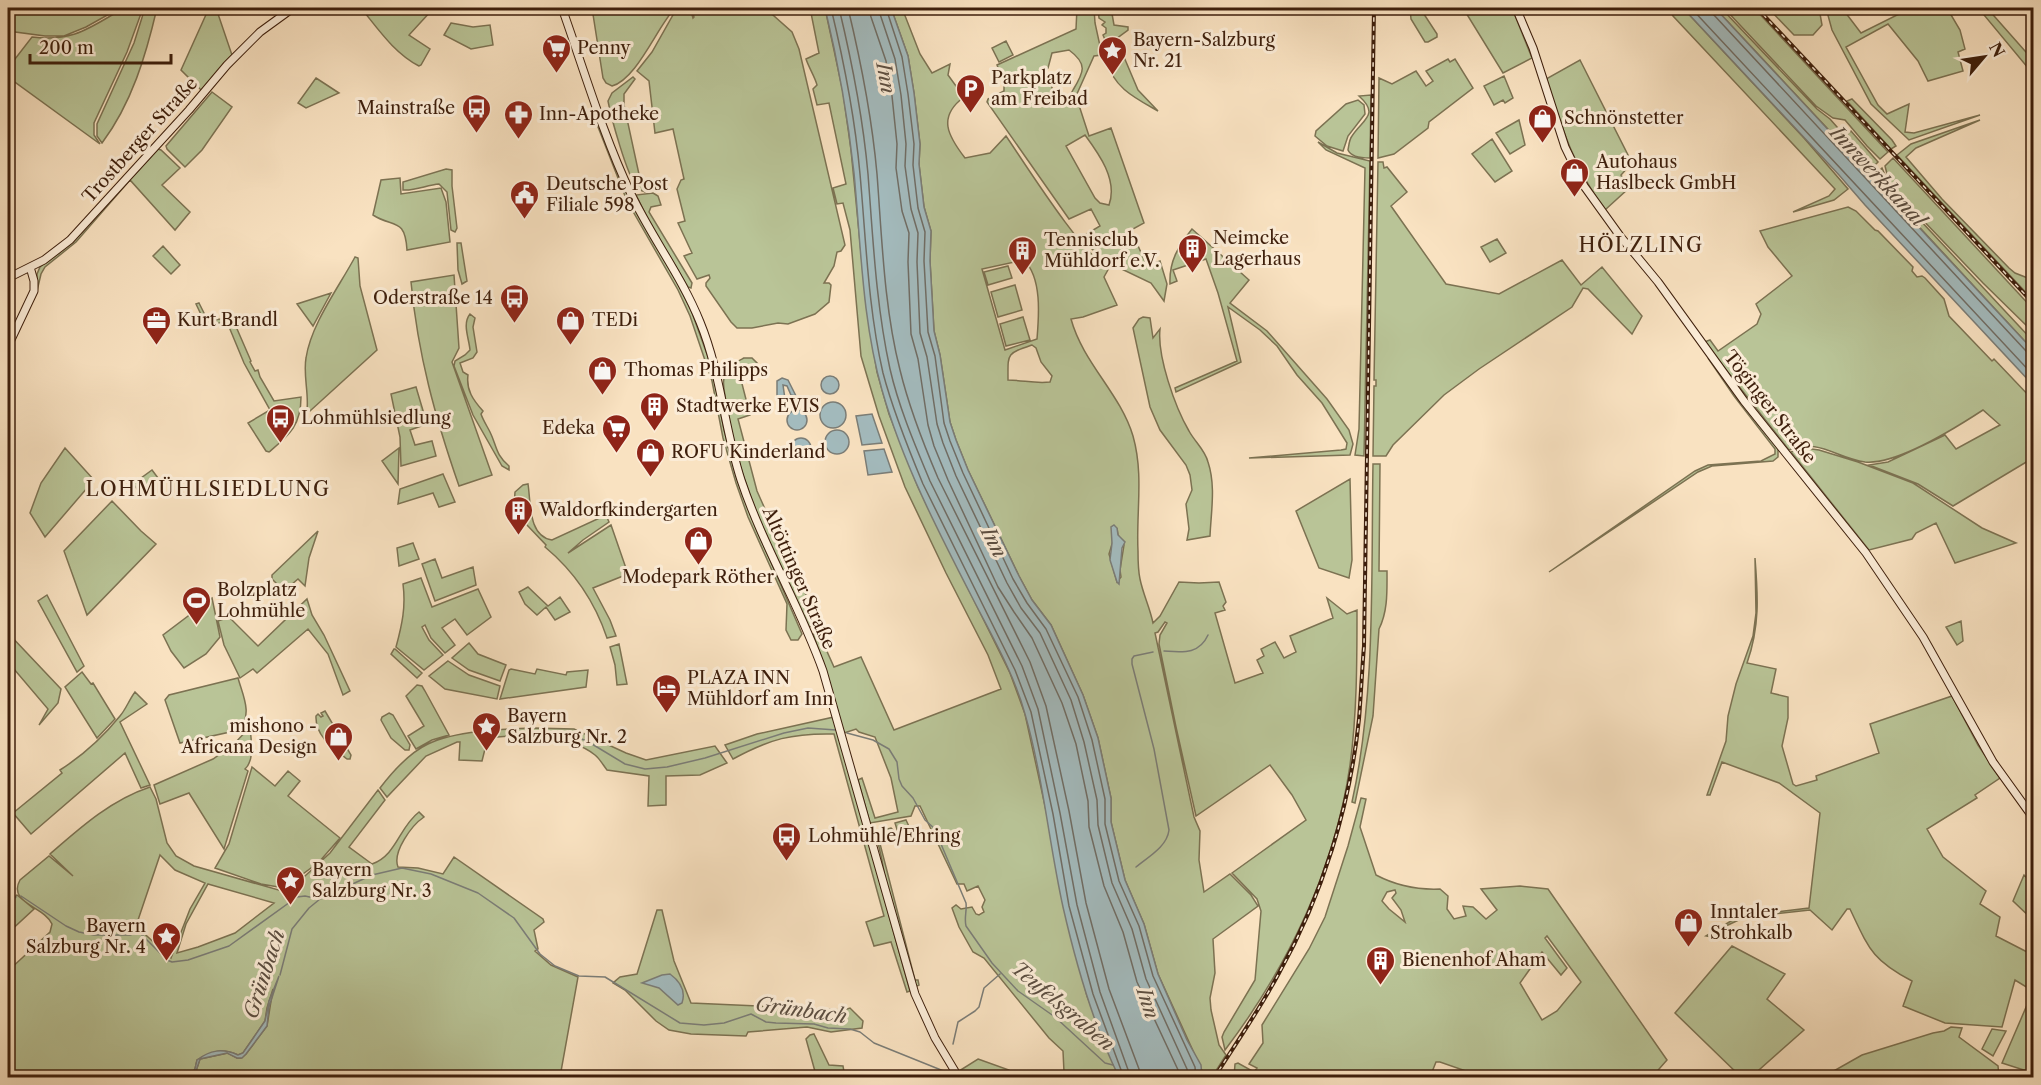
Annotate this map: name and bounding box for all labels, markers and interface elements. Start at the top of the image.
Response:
scale bar [30,27,171,65]
north arrow [1954,27,2014,87]
place label: Bayern-Salzburg Nr. 21 [1133,29,1276,72]
supermarket icon: Penny [540,32,572,74]
place icon: Bayern-Salzburg Nr. 21 [1096,34,1128,76]
text: 200 m [39,37,94,59]
place label: Penny [577,37,632,59]
text: N [1985,39,2009,61]
water label: Inn [871,58,901,96]
place label: Parkplatz am Freibad [991,67,1088,110]
parking icon: Parkplatz am Freibad [954,72,986,114]
street label: Trostberger Straße [78,73,202,207]
bus stop icon: Mainstraße [460,92,492,134]
place label: Mainstraße [357,97,455,119]
pharmacy icon: Inn-Apotheke [502,98,534,140]
shop icon: Schnönstetter [1527,102,1559,144]
place label: Inn-Apotheke [539,103,659,125]
place label: Schnönstetter [1564,107,1684,129]
water label: Innwerkkanal [1824,119,1933,233]
place label: Autohaus Haslbeck GmbH [1595,151,1736,194]
shop icon: Autohaus Haslbeck GmbH [1559,156,1591,198]
place label: Deutsche Post Filiale 598 [546,173,669,216]
public building icon: Deutsche Post Filiale 598 [509,178,541,220]
place label: Neimcke Lagerhaus [1213,227,1301,270]
place label: Tennisclub Mühldorf e.V. [1044,229,1160,272]
building icon: Neimcke Lagerhaus [1176,232,1208,274]
district label: HÖLZLING [1578,232,1704,257]
building icon: Tennisclub Mühldorf e.V. [1007,234,1039,276]
bus stop icon: Oderstraße 14 [498,282,530,324]
place label: Oderstraße 14 [373,287,493,309]
office icon: Kurt Brandl [140,304,172,346]
shop icon: TEDi [555,304,587,346]
place label: Kurt Brandl [177,309,278,331]
place label: TEDi [592,309,638,331]
street label: Töginger Straße [1719,346,1821,468]
shop icon: Thomas Philipps [587,354,619,396]
place label: Thomas Philipps [624,359,768,381]
building icon: Stadtwerke EVIS [639,390,671,432]
place label: Stadtwerke EVIS [676,395,820,417]
bus stop icon: Lohmühlsiedlung [264,402,296,444]
place label: Lohmühlsiedlung [301,407,451,429]
supermarket icon: Edeka [600,412,632,454]
place label: Edeka [542,417,596,439]
shop icon: ROFU Kinderland [634,436,666,478]
place label: ROFU Kinderland [671,441,826,463]
district label: LOHMÜHLSIEDLUNG [85,476,331,501]
building icon: Waldorfkindergarten [502,494,534,536]
place label: Waldorfkindergarten [538,499,718,521]
street label: Altöttinger Straße [757,502,840,653]
water label: Inn [975,521,1012,561]
shop icon: Modepark Röther [682,524,714,566]
place label: Modepark Röther [622,566,775,588]
place label: Bolzplatz Lohmühle [217,579,305,622]
sports icon: Bolzplatz Lohmühle [180,584,212,626]
place label: PLAZA INN Mühldorf am Inn [687,667,833,710]
hotel icon: PLAZA INN Mühldorf am Inn [650,672,682,714]
place label: Bayern Salzburg Nr. 2 [507,705,627,748]
place icon: Bayern Salzburg Nr. 2 [470,710,502,752]
place label: mishono - Africana Design [180,715,317,758]
shop icon: mishono - Africana Design [322,720,354,762]
bus stop icon: Lohmühle/Ehring [771,820,803,862]
place label: Lohmühle/Ehring [808,825,961,847]
place label: Bayern Salzburg Nr. 3 [312,859,432,902]
place icon: Bayern Salzburg Nr. 3 [275,864,307,906]
place label: Inntaler Strohkalb [1710,901,1793,944]
shop icon: Inntaler Strohkalb [1673,906,1705,948]
place label: Bayern Salzburg Nr. 4 [26,915,146,958]
place icon: Bayern Salzburg Nr. 4 [151,920,183,962]
water label: Grünbach [238,926,290,1022]
building icon: Bienenhof Aham [1365,944,1397,986]
place label: Bienenhof Aham [1402,949,1547,971]
water label: Teufelsgraben [1007,956,1119,1056]
water label: Inn [1131,982,1164,1022]
water label: Grünbach [754,992,848,1028]

